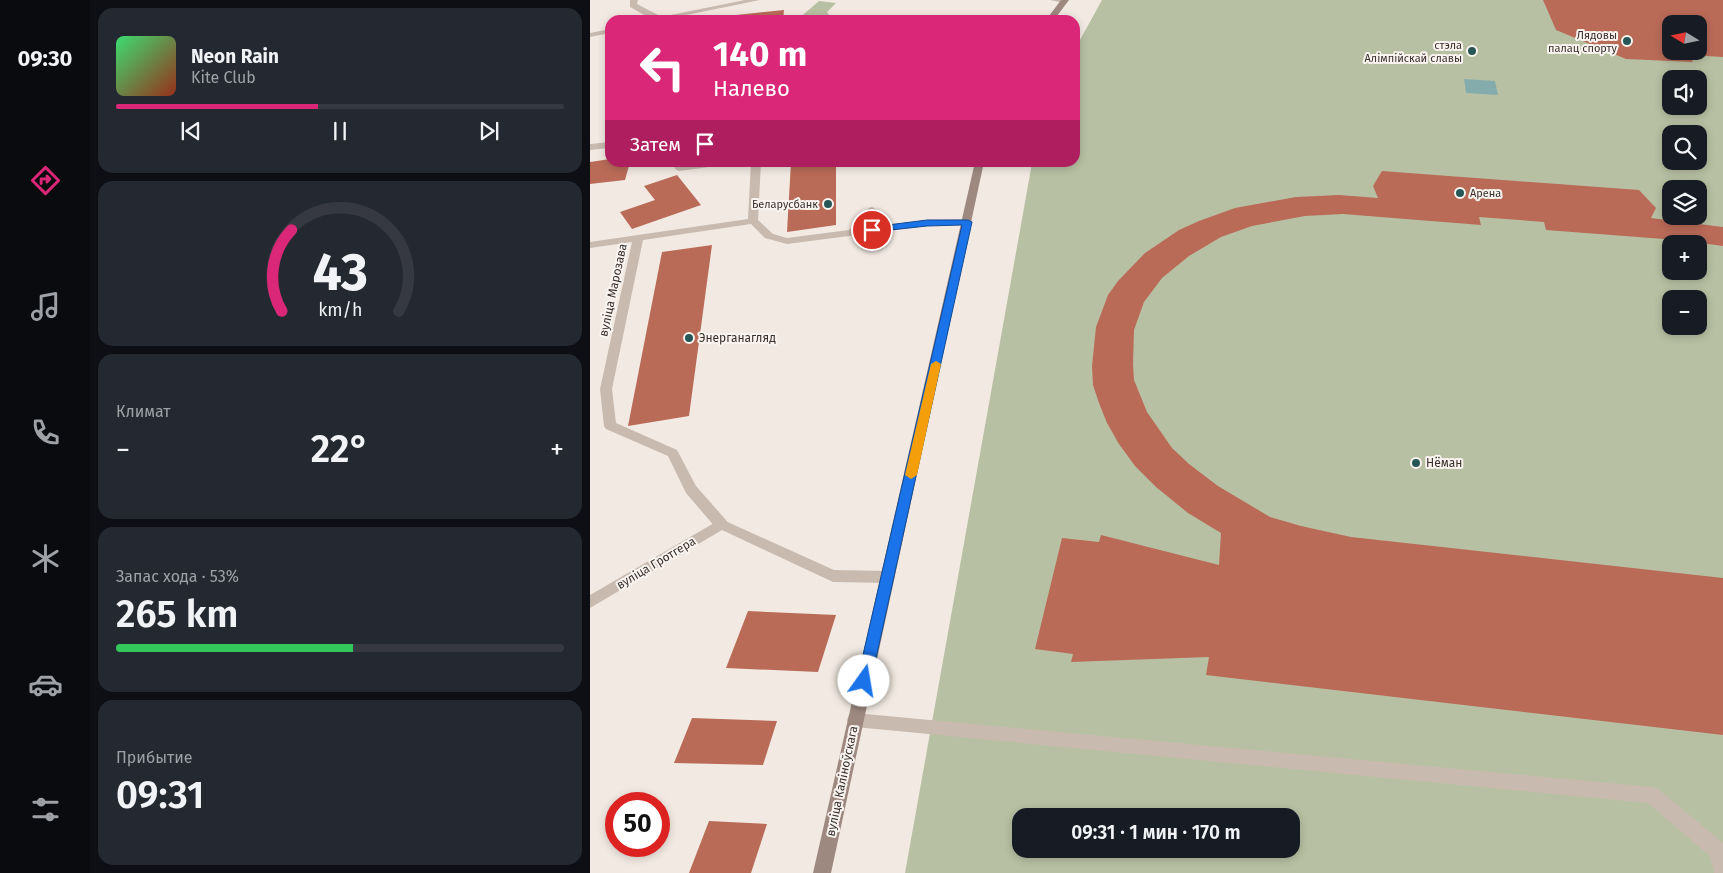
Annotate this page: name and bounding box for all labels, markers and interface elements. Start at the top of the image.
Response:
north arrow [1662,15,1708,60]
map controls [1662,15,1707,335]
place label: Лядовы палац спорту [1548,29,1618,55]
text: 140 m [713,33,807,75]
icon: left [630,35,695,100]
marker: Лядовы палац спорту [1621,35,1633,47]
place label: стэла Алімпійскай славы [1365,39,1462,65]
text: 09:30 [18,45,72,72]
text: Neon Rain [191,45,279,68]
marker: стэла Алімпійскай славы [1466,45,1478,57]
text: Kite Club [191,68,256,87]
button: sound [1662,70,1707,115]
text: Налево [713,75,790,102]
icon: previous [177,117,205,145]
icon: pause [326,117,354,145]
icon: next [475,117,503,145]
button: search [1662,125,1707,170]
icon: arrive [691,130,719,158]
text: Затем [630,133,681,156]
icon: directions [28,163,63,198]
button: layers [1662,180,1707,225]
marker: Арена [1454,187,1466,199]
place label: Арена [1470,187,1501,200]
place label: Беларусбанк [752,198,818,211]
marker: Беларусбанк [822,198,834,210]
pin [851,209,893,251]
icon: arrive [858,216,886,244]
button: + [1662,235,1707,280]
text: 43 [312,241,368,304]
street label: вуліца Марозава [596,242,630,338]
icon: music [28,289,63,324]
button: − [1662,290,1707,335]
text: km/h [318,299,362,321]
place label: Энерганагляд [699,331,776,345]
marker: Энерганагляд [683,332,695,344]
text: Климат [116,402,171,421]
icon: phone [28,415,63,450]
text: 22° [311,426,369,472]
text: − [116,433,130,466]
text: + [550,433,564,466]
place label: Нёман [1426,456,1462,470]
marker: Нёман [1410,457,1422,469]
street label: вуліца Гротгера [614,534,698,592]
icon: climate [28,541,63,576]
text: Запас хода · 53% [116,567,239,586]
text: 265 km [116,591,239,637]
position arrow [837,654,889,706]
icon: car [28,667,63,702]
street label: вуліца Каліноўскага [823,724,861,838]
text: Прибытие [116,748,192,767]
text: 09:31 [116,772,204,818]
icon: filters [28,792,63,827]
speed limit sign: 50 [605,792,670,857]
text: 09:31 · 1 мин · 170 m [1071,821,1241,844]

